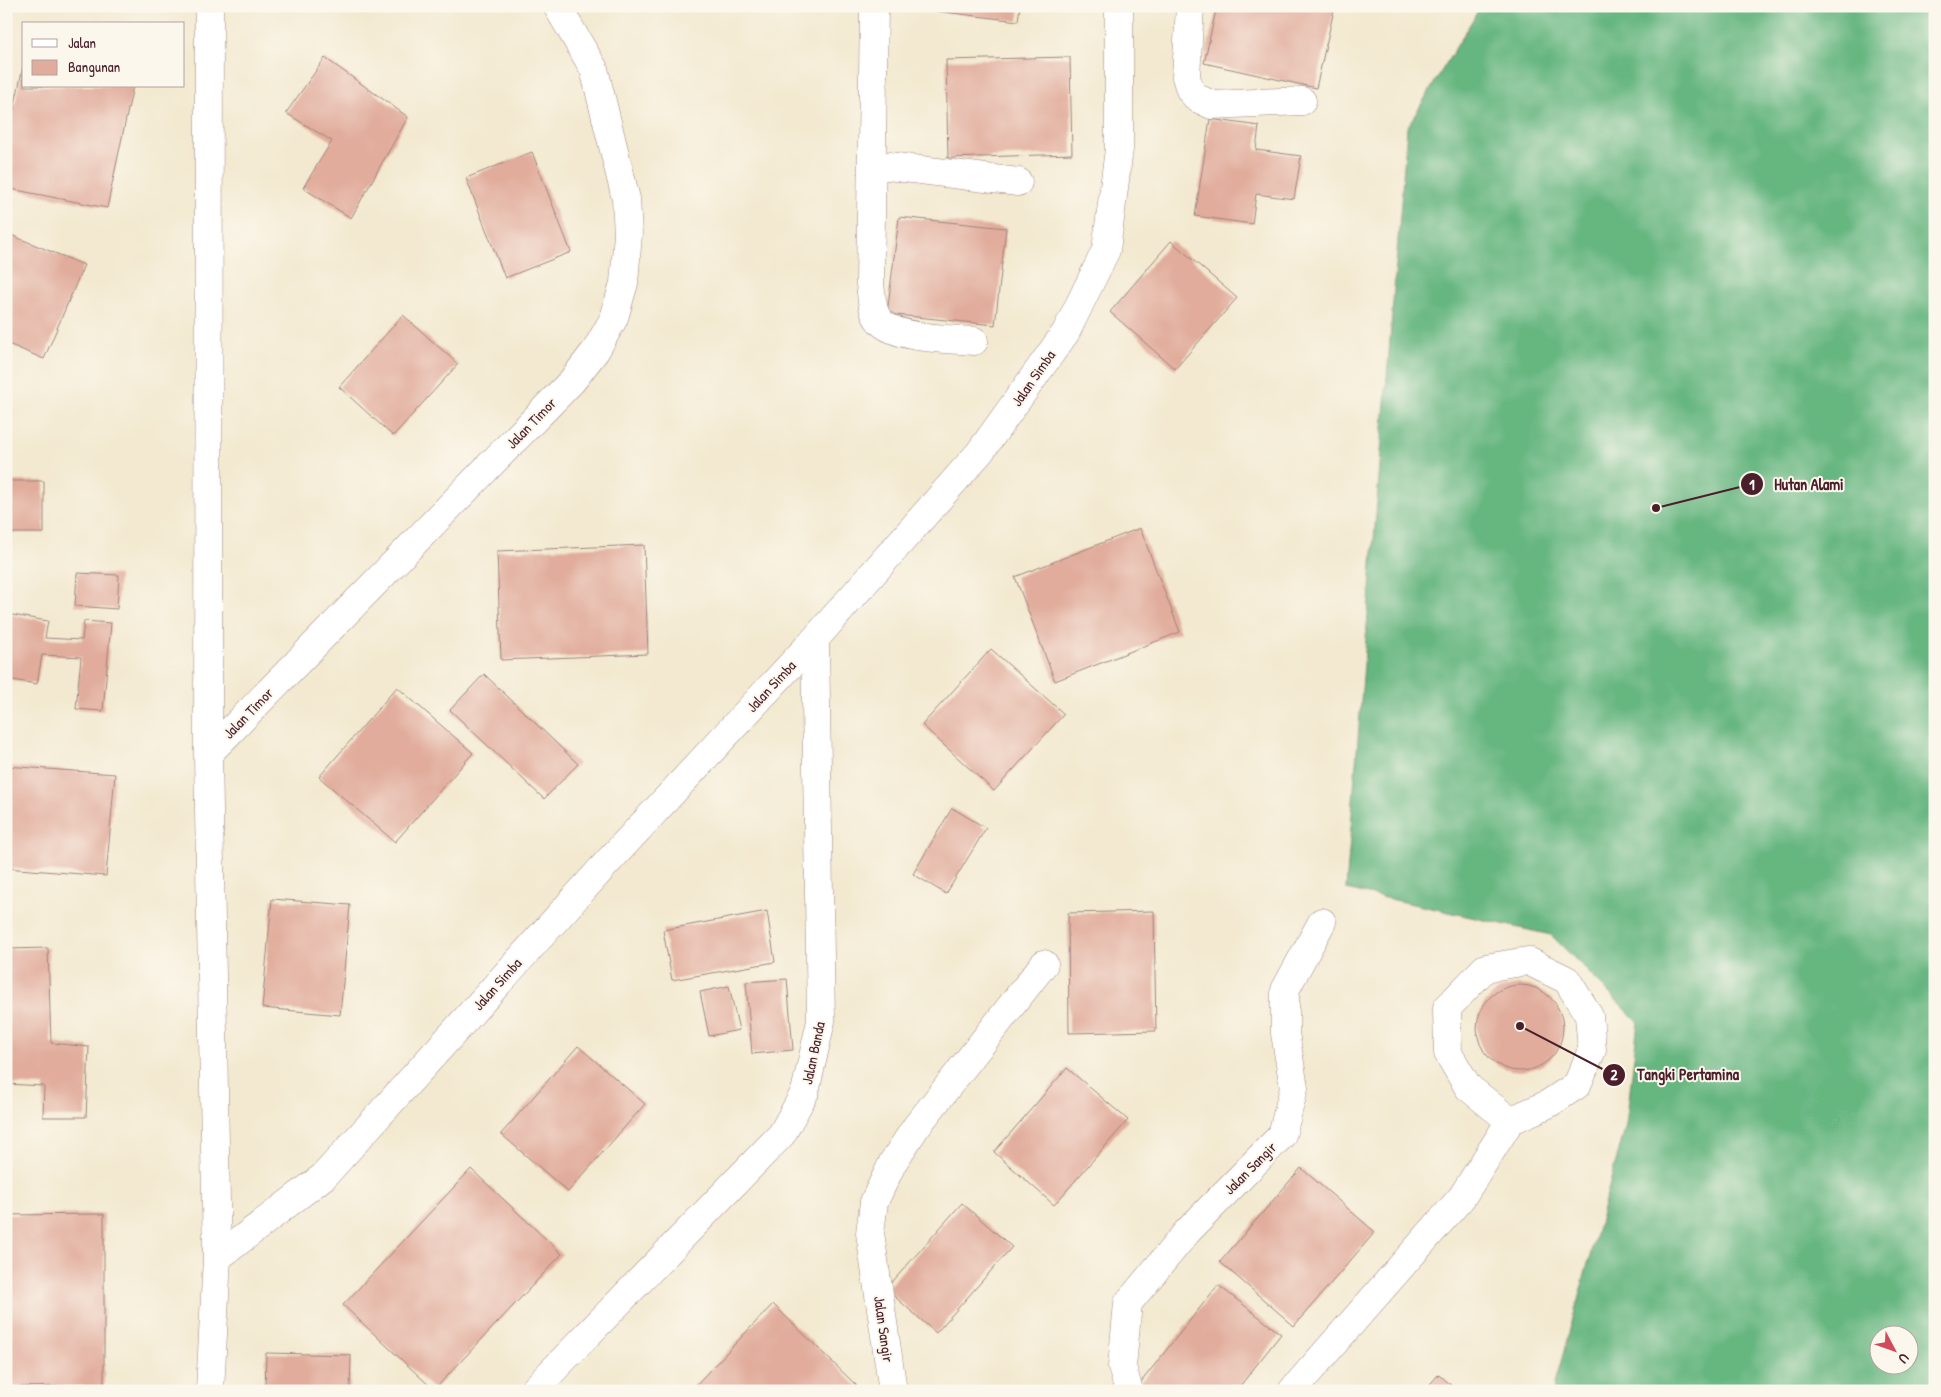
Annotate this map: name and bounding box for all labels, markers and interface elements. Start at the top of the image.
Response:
legend [22,22,185,88]
text: Jalan [68,32,96,53]
text: Bangunan [68,56,121,77]
street label: Jalan Simba [1006,346,1060,410]
street label: Jalan Timor [501,393,561,453]
callout: Hutan Alami [1740,469,1854,500]
text: Hutan Alami [1774,473,1844,495]
text: 1 [1749,474,1755,495]
street label: Jalan Simba [741,655,801,717]
street label: Jalan Timor [218,683,278,743]
street label: Jalan Simba [468,953,526,1015]
street label: Jalan Banda [796,1020,830,1086]
callout: Tangki Pertamina [1602,1059,1749,1090]
text: Tangki Pertamina [1636,1063,1740,1086]
text: 2 [1610,1064,1618,1085]
street label: Jalan Sangir [1219,1137,1281,1199]
street label: Jalan Sangir [869,1294,899,1364]
north arrow [1868,1324,1918,1374]
text: U [1894,1350,1914,1368]

